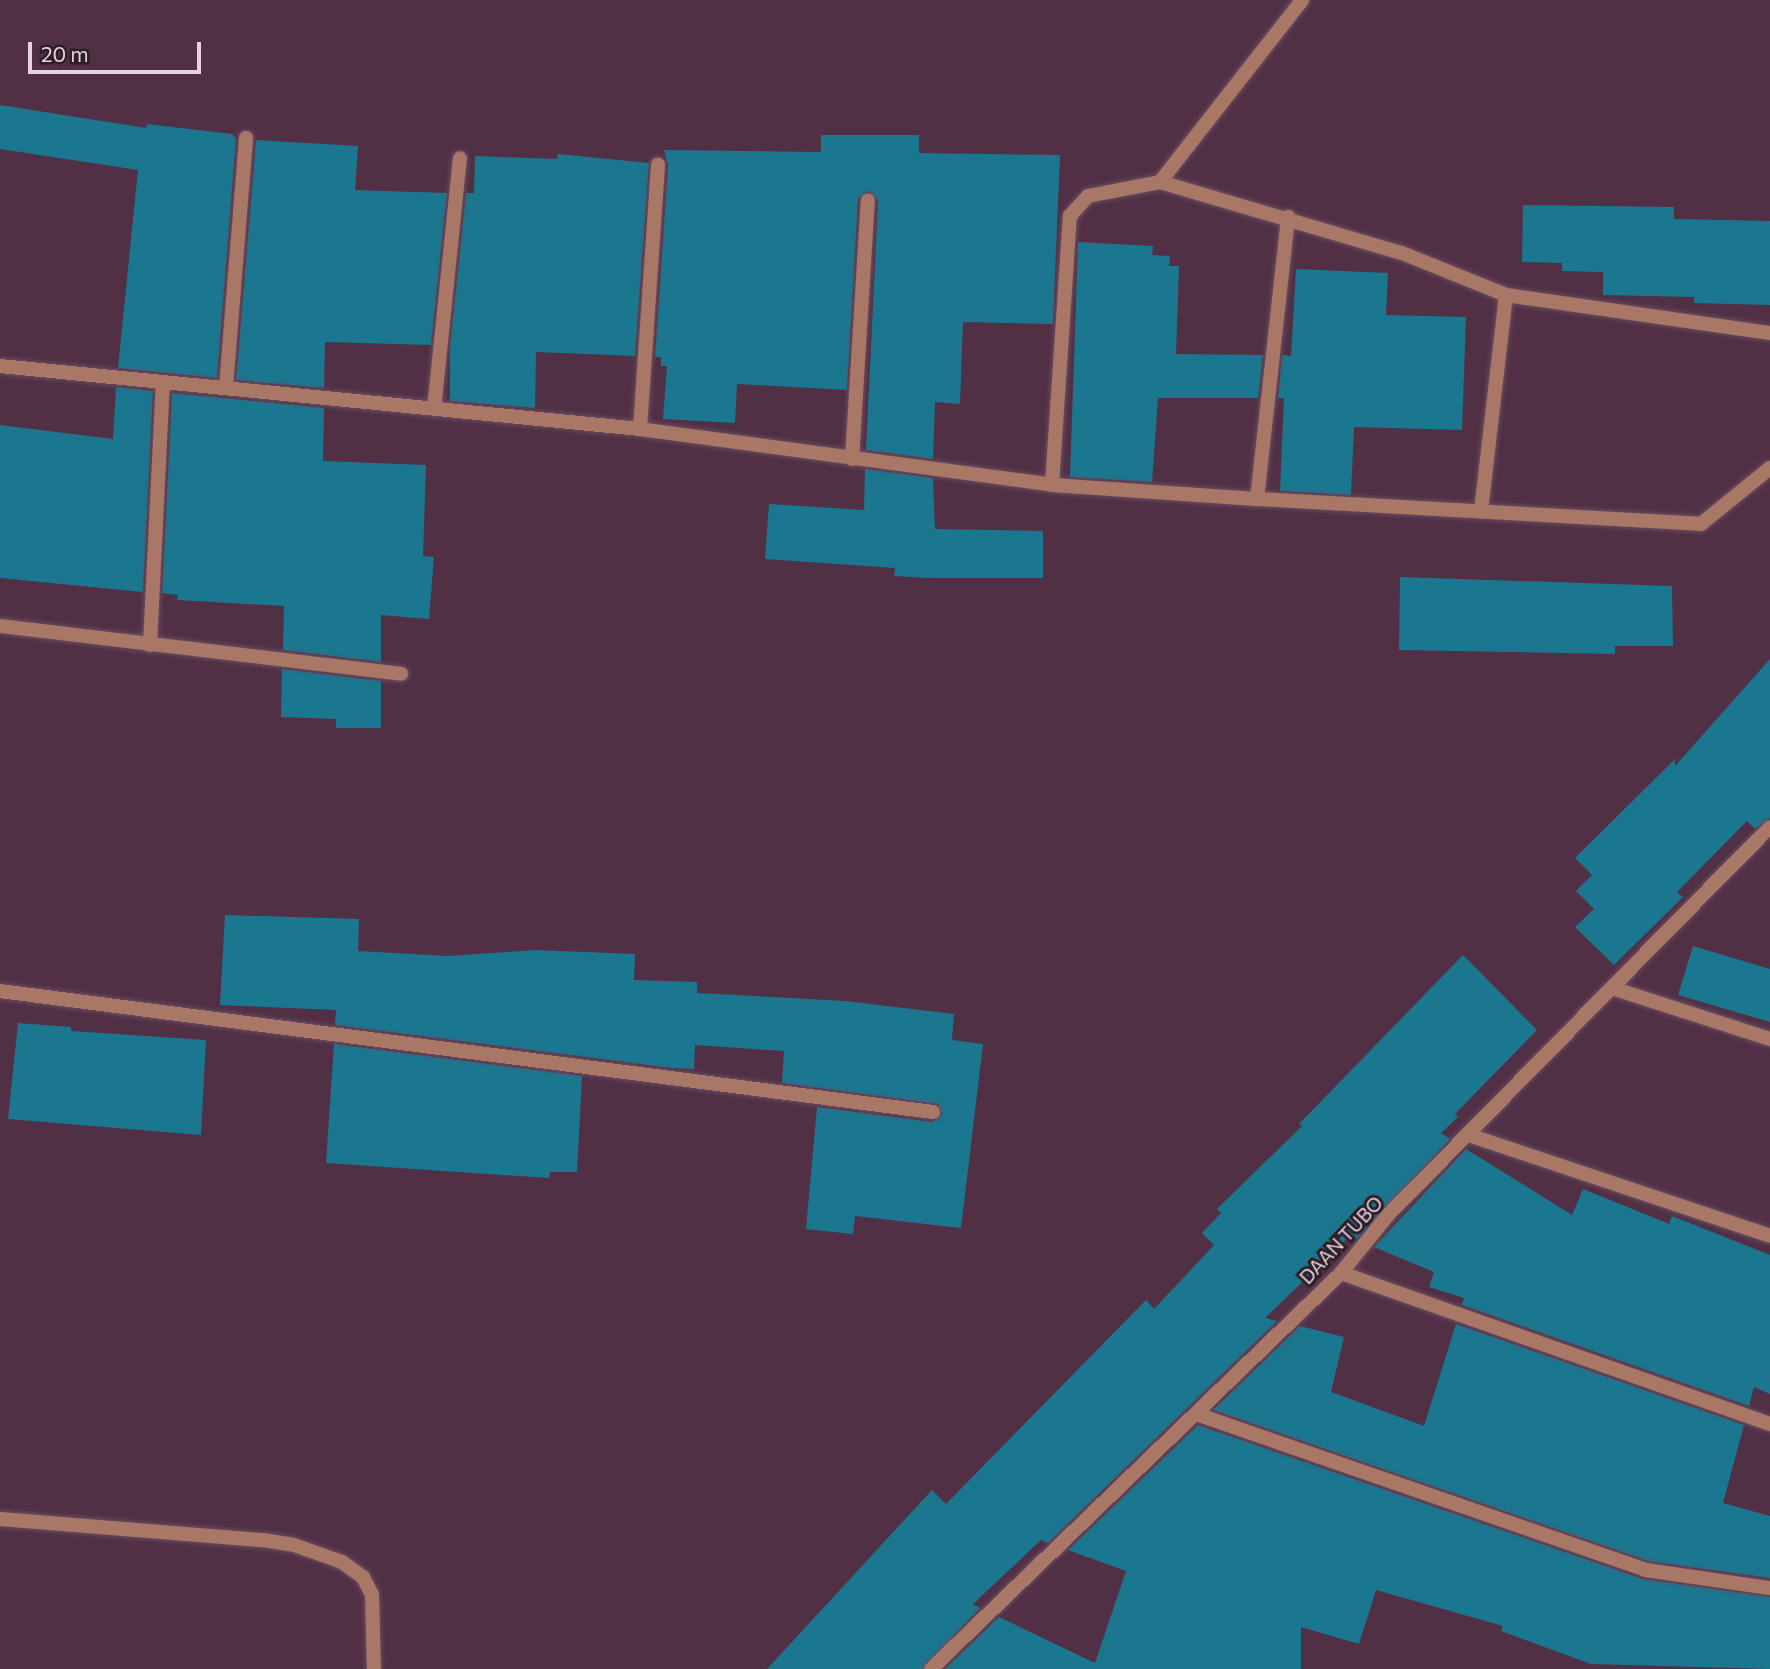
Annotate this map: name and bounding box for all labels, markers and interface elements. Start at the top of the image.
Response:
scale bar [32,28,205,72]
text: 20 m [41,41,89,66]
street label: DAAN TUBO [1295,1191,1387,1289]

